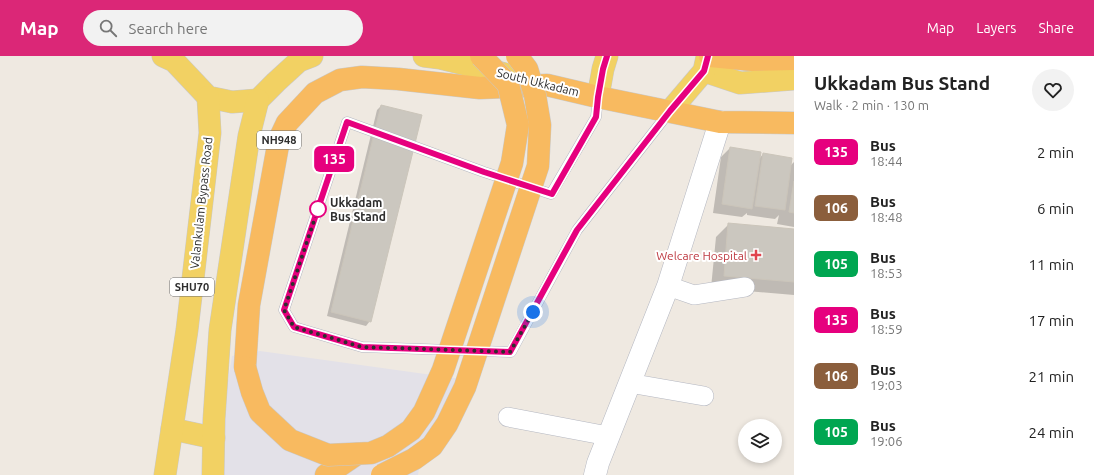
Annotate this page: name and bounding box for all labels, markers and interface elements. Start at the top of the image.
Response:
search box [83,10,363,46]
text: Map [20,17,59,39]
icon: search [97,17,119,39]
text: Search here [129,20,208,37]
text: Map [927,20,954,36]
text: Layers [976,20,1016,36]
text: Share [1038,20,1074,36]
street label: South Ukkadam [495,65,581,99]
button: heart [1032,69,1074,111]
text: Ukkadam Bus Stand [814,72,990,94]
text: Walk · 2 min · 130 m [814,98,929,112]
road number: NH948 [257,131,301,149]
street label: Valankulam Bypass Road [188,136,214,270]
text: Bus [870,137,896,154]
text: 135 [824,144,848,160]
text: 2 min [1037,144,1074,161]
line badge: 135 [311,146,357,172]
text: 135 [322,151,346,167]
text: 18:44 [870,154,903,168]
text: Bus [870,193,896,210]
place label: Ukkadam Bus Stand [330,196,386,223]
marker: Ukkadam Bus Stand [309,200,327,218]
text: 106 [824,200,848,216]
text: 6 min [1037,200,1074,217]
text: 18:48 [870,210,903,224]
place label: Welcare Hospital [656,249,747,262]
marker: Welcare Hospital [750,249,762,261]
text: Bus [870,249,896,266]
text: 105 [824,256,848,272]
text: 11 min [1028,256,1074,273]
text: 18:53 [870,266,903,280]
road number: SHU70 [170,278,214,296]
your location [523,302,543,322]
text: Bus [870,305,896,322]
text: 135 [824,312,848,328]
text: 17 min [1028,312,1074,329]
text: 18:59 [870,322,903,336]
text: Bus [870,361,896,378]
text: 106 [824,368,848,384]
text: 21 min [1028,368,1074,385]
text: 19:03 [870,378,903,392]
text: Bus [870,417,896,434]
map controls [738,419,782,463]
button: layers [738,419,782,463]
text: 105 [824,424,848,440]
text: 24 min [1028,424,1074,441]
text: 19:06 [870,434,903,448]

